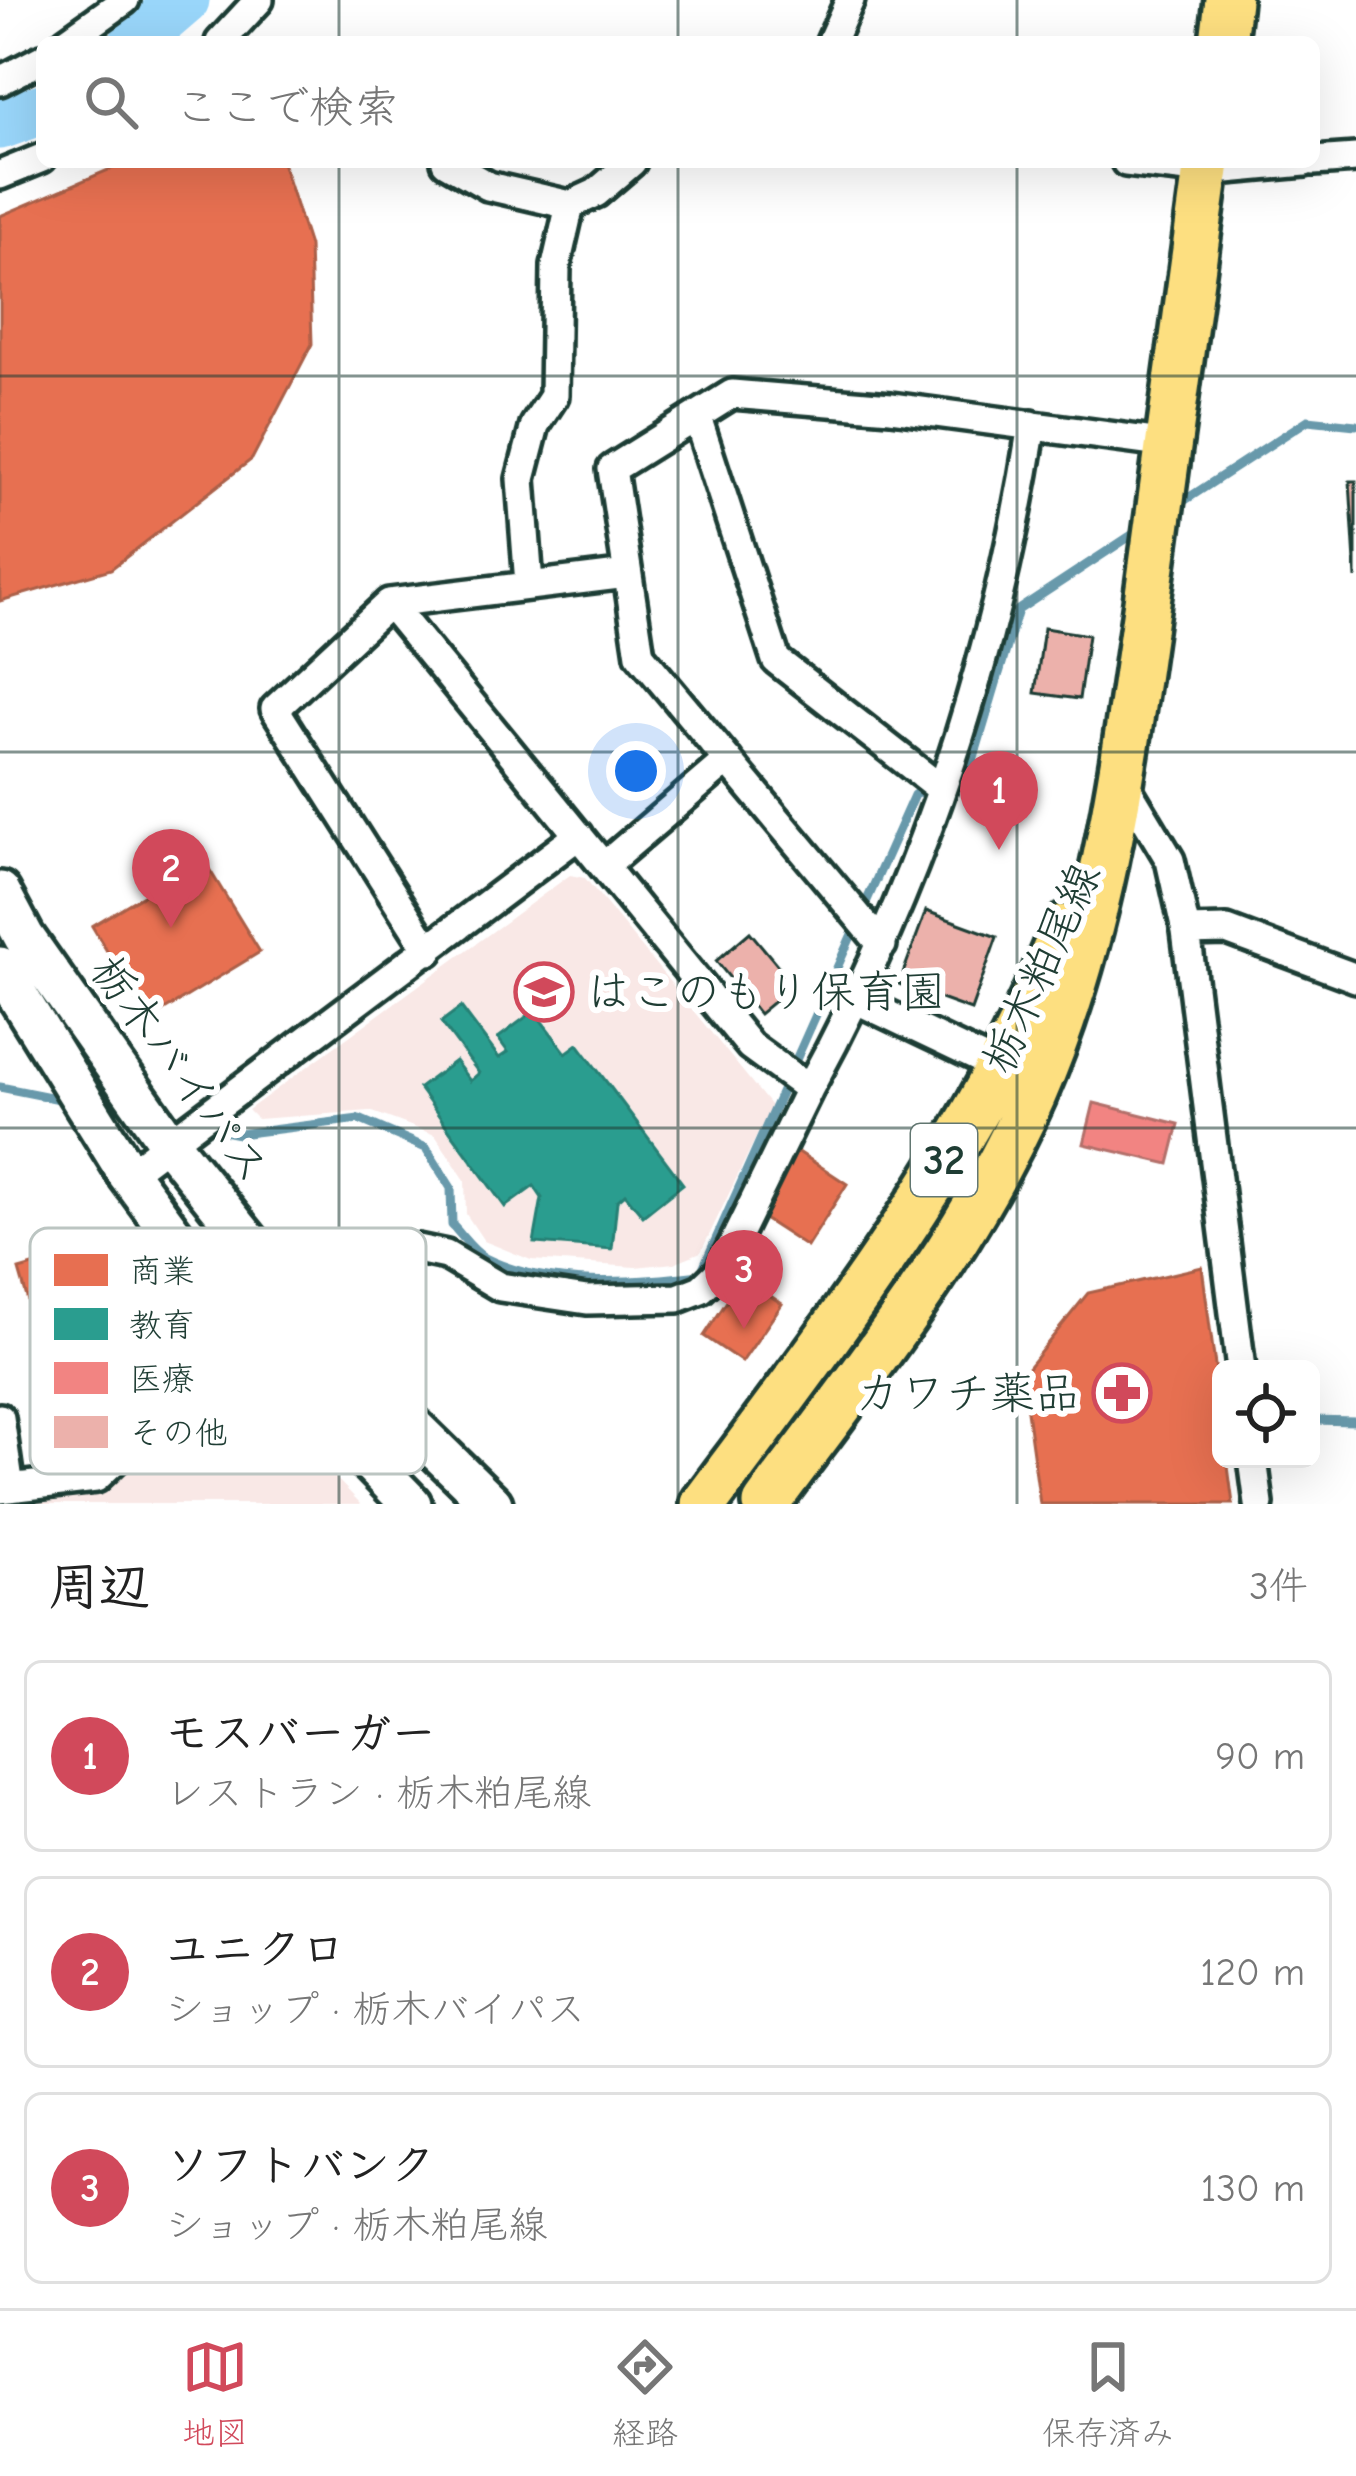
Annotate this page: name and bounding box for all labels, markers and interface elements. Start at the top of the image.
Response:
search box [36,36,1320,168]
icon: search [78,69,144,135]
text: ここで検索 [174,81,399,133]
your location [606,741,666,801]
pin: 1 [960,751,1038,850]
pin: 2 [132,829,210,928]
street label: 栃木粕尾線 [971,855,1111,1081]
street label: 栃木バイパス [80,945,280,1193]
school or university icon: はこのもり保育園 [513,961,575,1023]
place label: はこのもり保育園 [586,966,946,1018]
road number: 32 [911,1124,977,1196]
legend [30,1228,426,1474]
pin: 3 [705,1230,783,1329]
text: 商業 [129,1252,195,1290]
text: 教育 [129,1306,195,1344]
text: 医療 [129,1360,195,1398]
map controls [1212,1360,1320,1468]
button: locate [1212,1360,1320,1468]
pharmacy icon: カワチ薬品 [1091,1362,1153,1424]
place label: カワチ薬品 [855,1367,1080,1419]
text: その他 [129,1414,228,1452]
text: 周辺 [48,1558,150,1617]
text: 3件 [1249,1564,1308,1609]
text: モスバーガー [165,1707,436,1759]
text: 1 [82,1734,98,1779]
text: 90 m [1215,1734,1305,1779]
text: レストラン · 栃木粕尾線 [165,1771,591,1816]
text: ユニクロ [165,1923,346,1975]
text: 2 [80,1950,100,1995]
text: 120 m [1200,1950,1305,1995]
text: ショップ · 栃木バイパス [165,1987,586,2032]
text: ソフトバンク [165,2139,435,2191]
text: 3 [80,2166,100,2211]
text: 130 m [1201,2166,1305,2211]
text: ショップ · 栃木粕尾線 [165,2203,547,2248]
tab: 地図 [182,2334,248,2454]
tab: 経路 [612,2334,678,2454]
tab: 保存済み [1042,2334,1174,2454]

